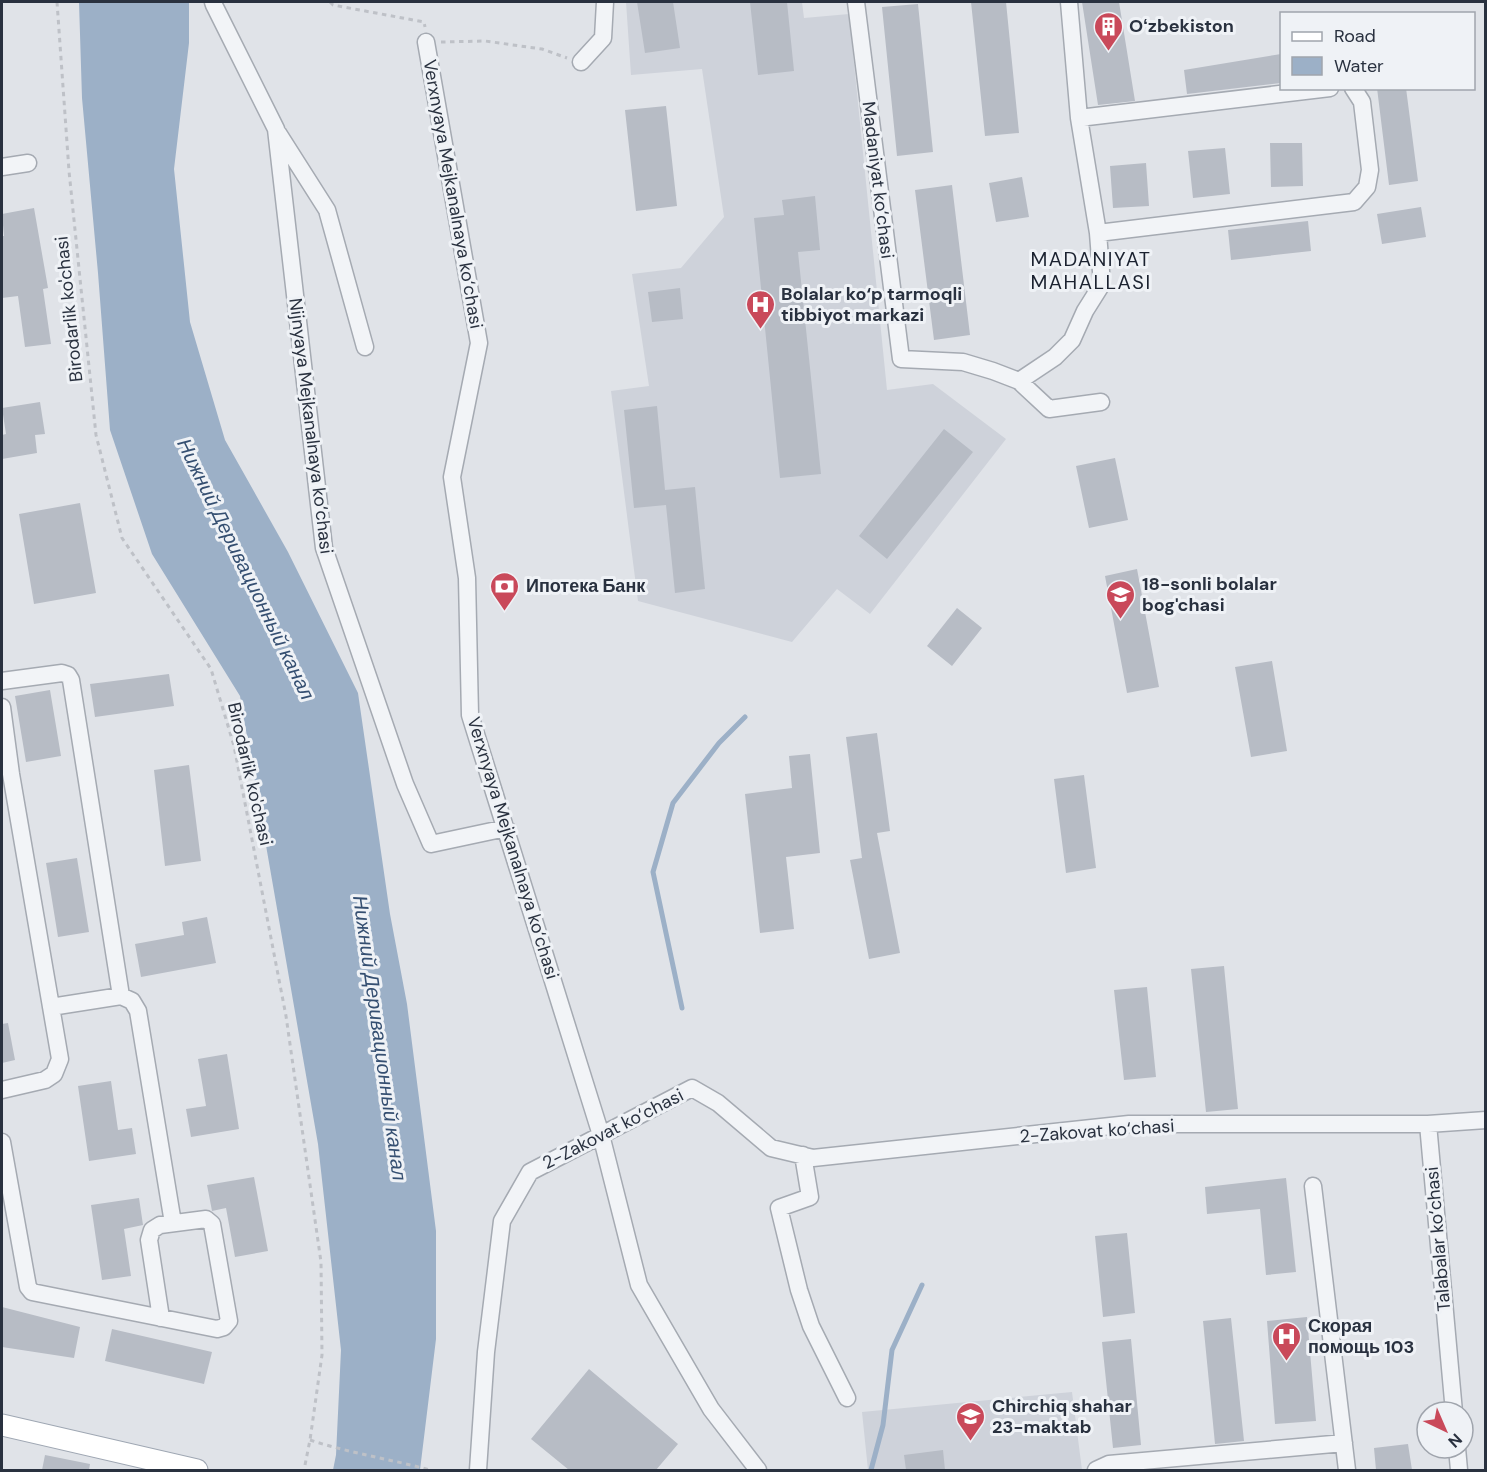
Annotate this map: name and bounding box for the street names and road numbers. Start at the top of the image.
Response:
street label: Verxnyaya Mejkanalnaya ko‘chasi [417,58,489,330]
street label: Madaniyat ko‘chasi [856,100,900,260]
street label: Birodarlik ko'chasi [49,235,89,383]
street label: Nijnyaya Mejkanalnaya ko‘chasi [283,297,339,555]
street label: Birodarlik ko'chasi [222,700,278,848]
street label: Verxnyaya Mejkanalnaya ko‘chasi [462,714,564,982]
street label: 2-Zakovat ko‘chasi [538,1083,688,1175]
street label: 2-Zakovat ko‘chasi [1019,1114,1175,1148]
street label: Talabalar ko‘chasi [1420,1166,1456,1312]

